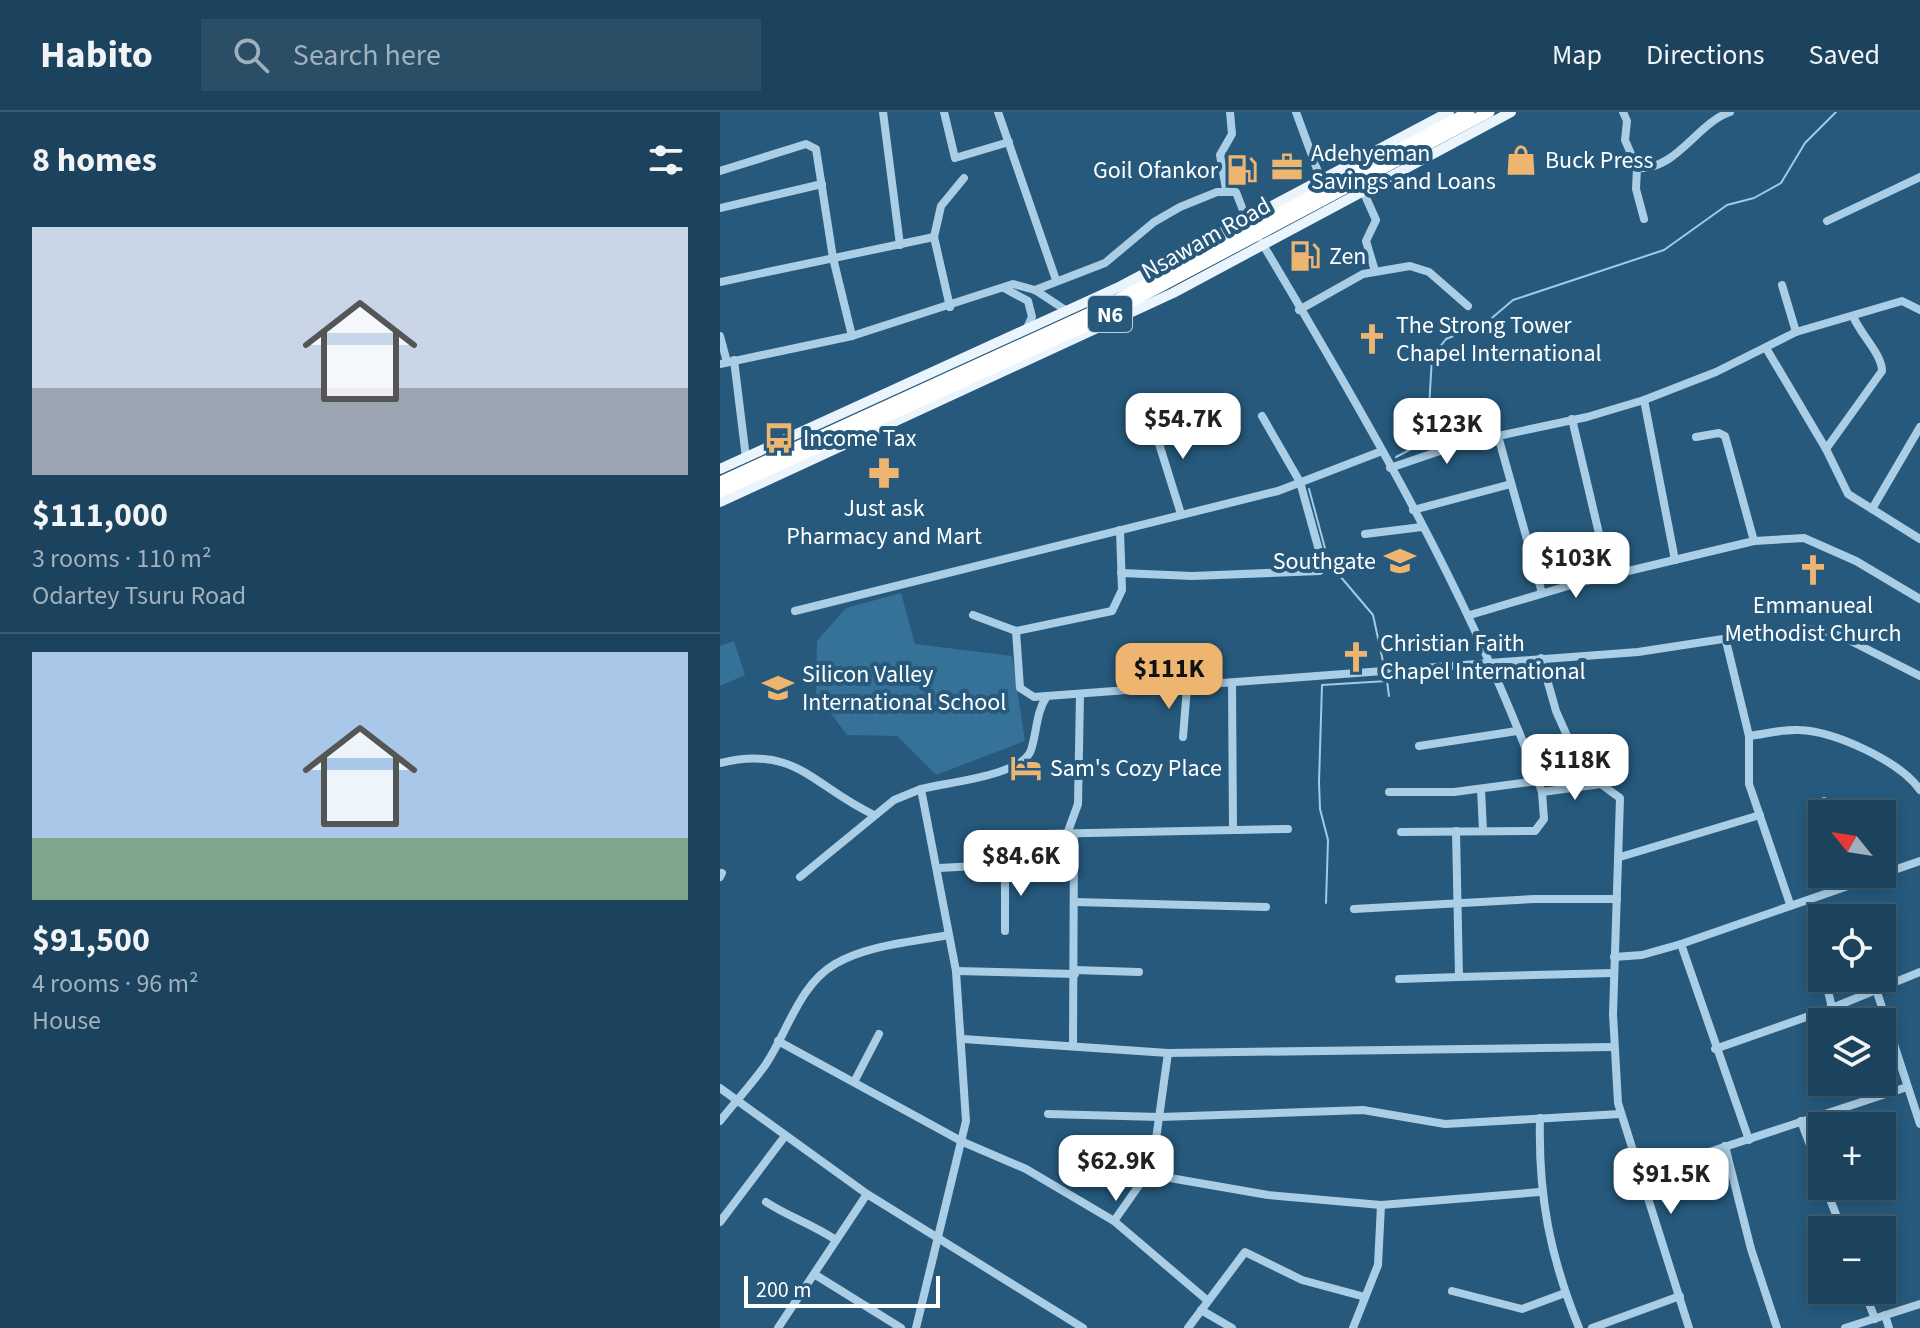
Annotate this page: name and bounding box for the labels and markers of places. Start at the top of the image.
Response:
place label: Adehyeman Savings and Loans [1311,136,1496,199]
shop icon: Buck Press [1504,143,1538,177]
place label: Buck Press [1545,143,1653,178]
office icon: Adehyeman Savings and Loans [1270,150,1304,184]
place label: Goil Ofankor [1093,153,1219,188]
fuel station icon: Goil Ofankor [1225,153,1259,187]
fuel station icon: Zen [1288,239,1322,273]
place label: Zen [1329,239,1366,274]
place label: The Strong Tower Chapel International [1396,308,1602,371]
church icon: The Strong Tower Chapel International [1355,322,1389,356]
pin: $54.7K [1118,393,1248,461]
pin: $123K [1391,398,1503,466]
bus stop icon: Income Tax [762,421,796,455]
place label: Income Tax [803,421,917,456]
pharmacy icon: Just ask Pharmacy and Mart [867,456,901,490]
place label: Just ask Pharmacy and Mart [786,491,982,554]
pin: $103K [1520,532,1632,600]
place label: Southgate [1273,544,1376,579]
school or university icon: Southgate [1383,544,1417,578]
church icon: Emmanueal Methodist Church [1796,553,1830,587]
place label: Emmanueal Methodist Church [1725,588,1901,651]
place label: Christian Faith Chapel International [1380,626,1586,689]
church icon: Christian Faith Chapel International [1339,640,1373,674]
pin: $111K [1113,643,1225,711]
place label: Silicon Valley International School [802,657,1006,720]
school or university icon: Silicon Valley International School [761,671,795,705]
pin: $118K [1519,734,1631,802]
hotel icon: Sam's Cozy Place [1009,751,1043,785]
place label: Sam's Cozy Place [1050,751,1222,786]
pin: $84.6K [956,830,1086,898]
pin: $62.9K [1051,1135,1181,1203]
pin: $91.5K [1606,1148,1736,1216]

